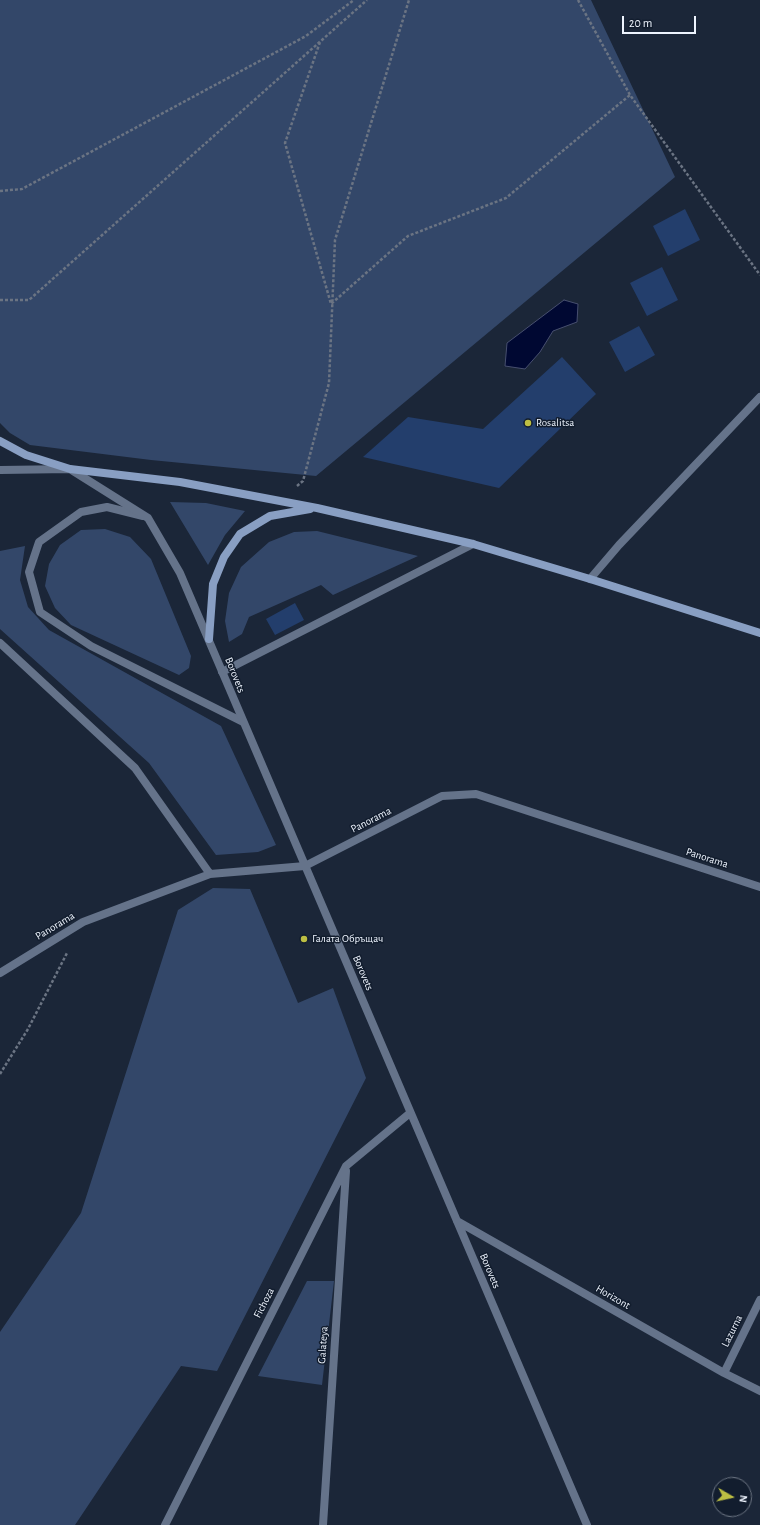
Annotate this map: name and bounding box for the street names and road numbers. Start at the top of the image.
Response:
street label: Borovets [222,655,248,695]
street label: Panorama [349,804,393,836]
street label: Panorama [684,845,730,871]
street label: Panorama [33,909,77,943]
street label: Borovets [350,953,376,993]
street label: Borovets [477,1251,503,1291]
street label: Horizont [593,1282,633,1312]
street label: Fichoza [251,1286,277,1320]
street label: Lazurna [719,1313,745,1349]
street label: Galateya [315,1326,331,1364]

